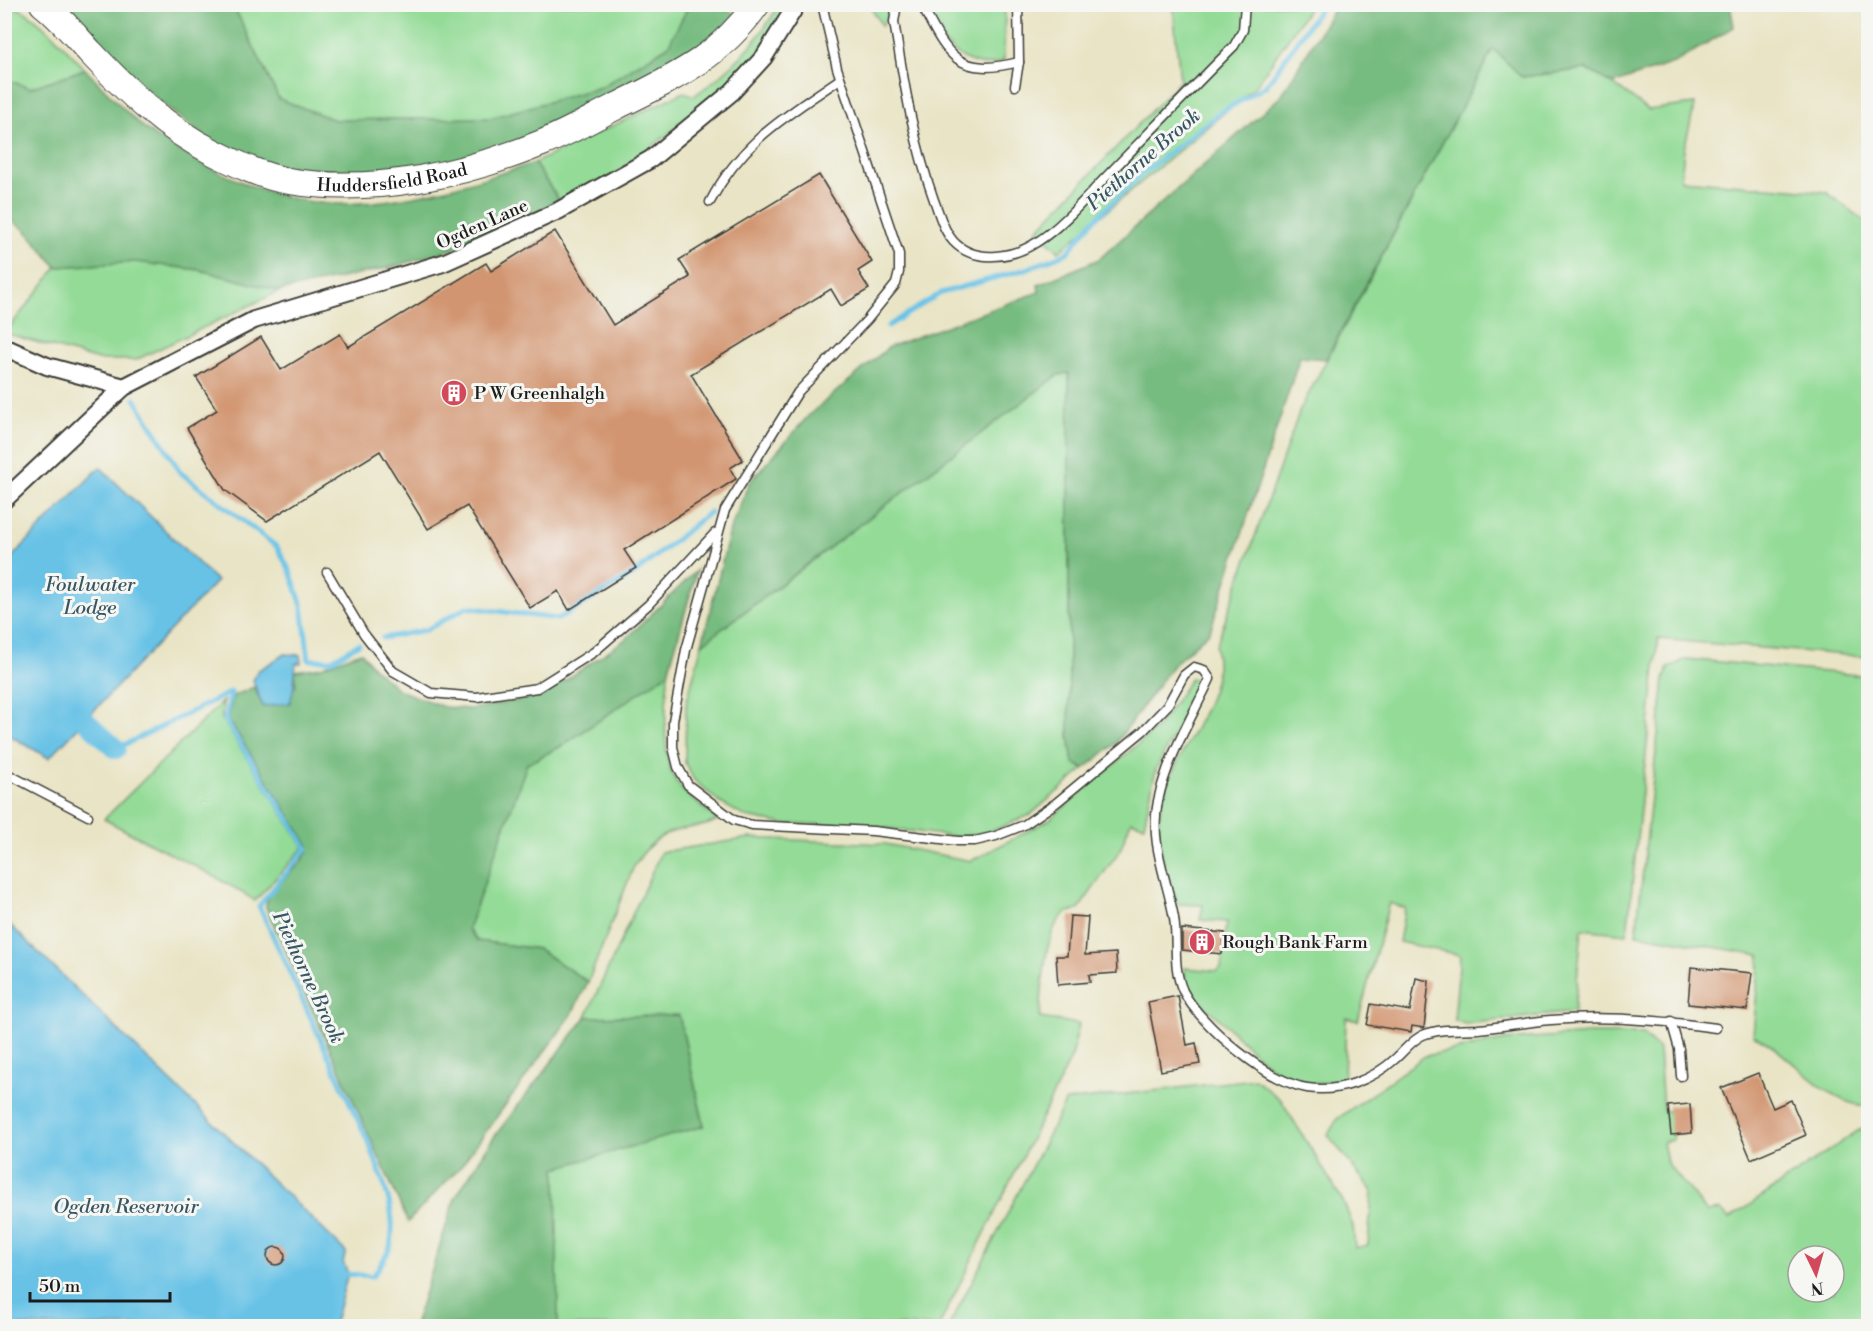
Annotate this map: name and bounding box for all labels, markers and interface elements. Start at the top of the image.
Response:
water label: Piethorne Brook [1081,104,1206,217]
street label: Huddersfield Road [316,158,470,198]
street label: Ogden Lane [433,194,532,255]
building icon: P W Greenhalgh [439,378,469,408]
place label: P W Greenhalgh [474,382,605,405]
water label: Foulwater Lodge [45,573,136,621]
water label: Piethorne Brook [266,907,349,1048]
building icon: Rough Bank Farm [1187,927,1217,957]
place label: Rough Bank Farm [1222,931,1368,954]
water label: Ogden Reservoir [53,1195,199,1220]
north arrow [1786,1244,1846,1304]
scale bar [30,1265,170,1303]
text: 50 m [39,1275,81,1298]
text: N [1810,1277,1824,1298]

